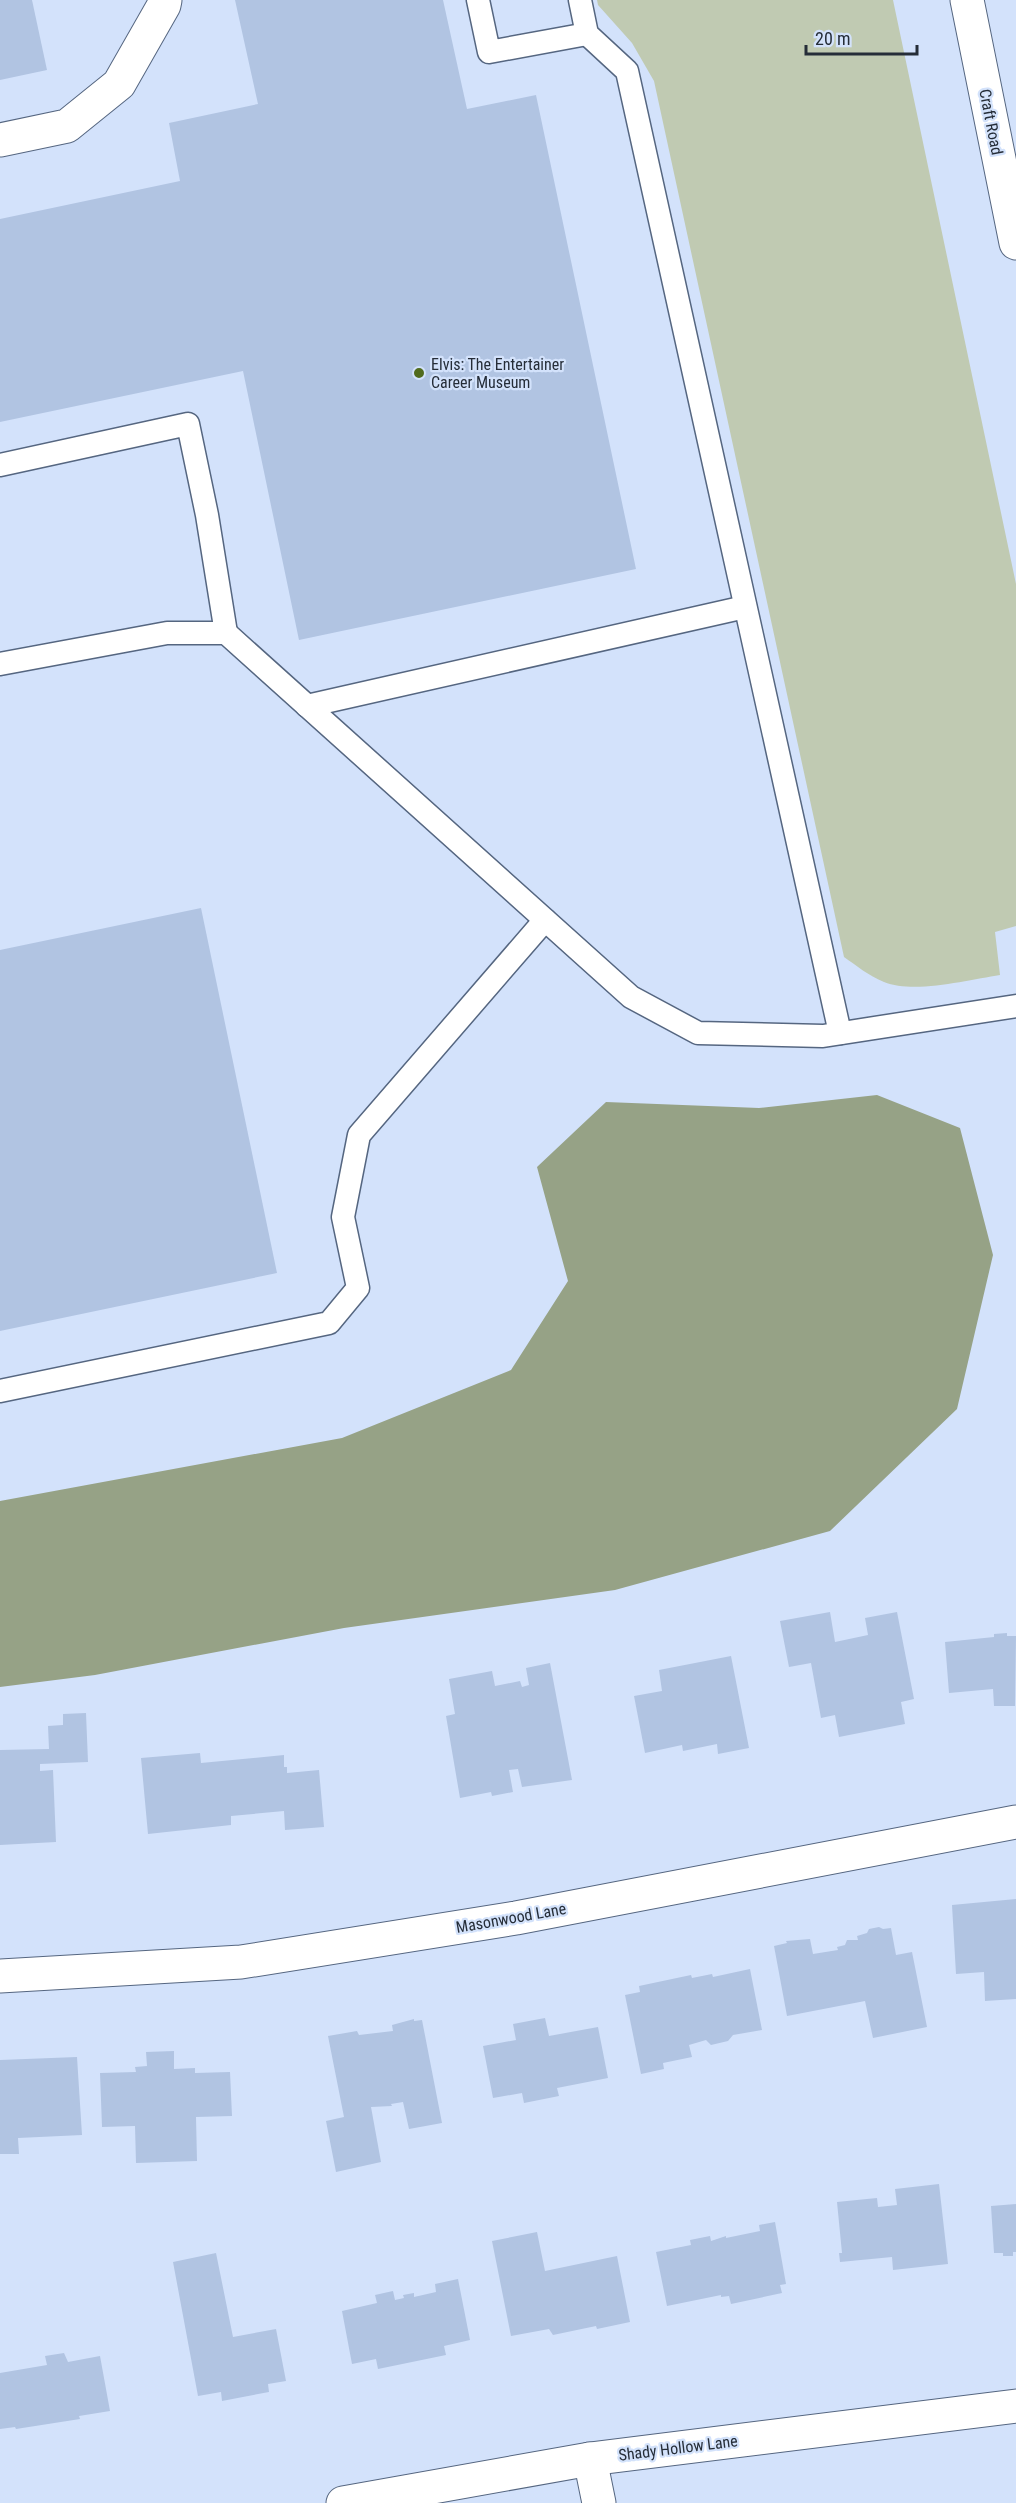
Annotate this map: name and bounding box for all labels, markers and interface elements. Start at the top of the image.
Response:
scale bar [806,18,917,56]
text: 20 m [815,28,850,49]
street label: Craft Road [975,87,1007,157]
place label: Elvis: The Entertainer Career Museum [431,355,564,392]
marker: Elvis: The Entertainer Career Museum [412,366,426,380]
street label: Masonwood Lane [454,1899,568,1937]
street label: Shady Hollow Lane [617,2431,739,2465]

